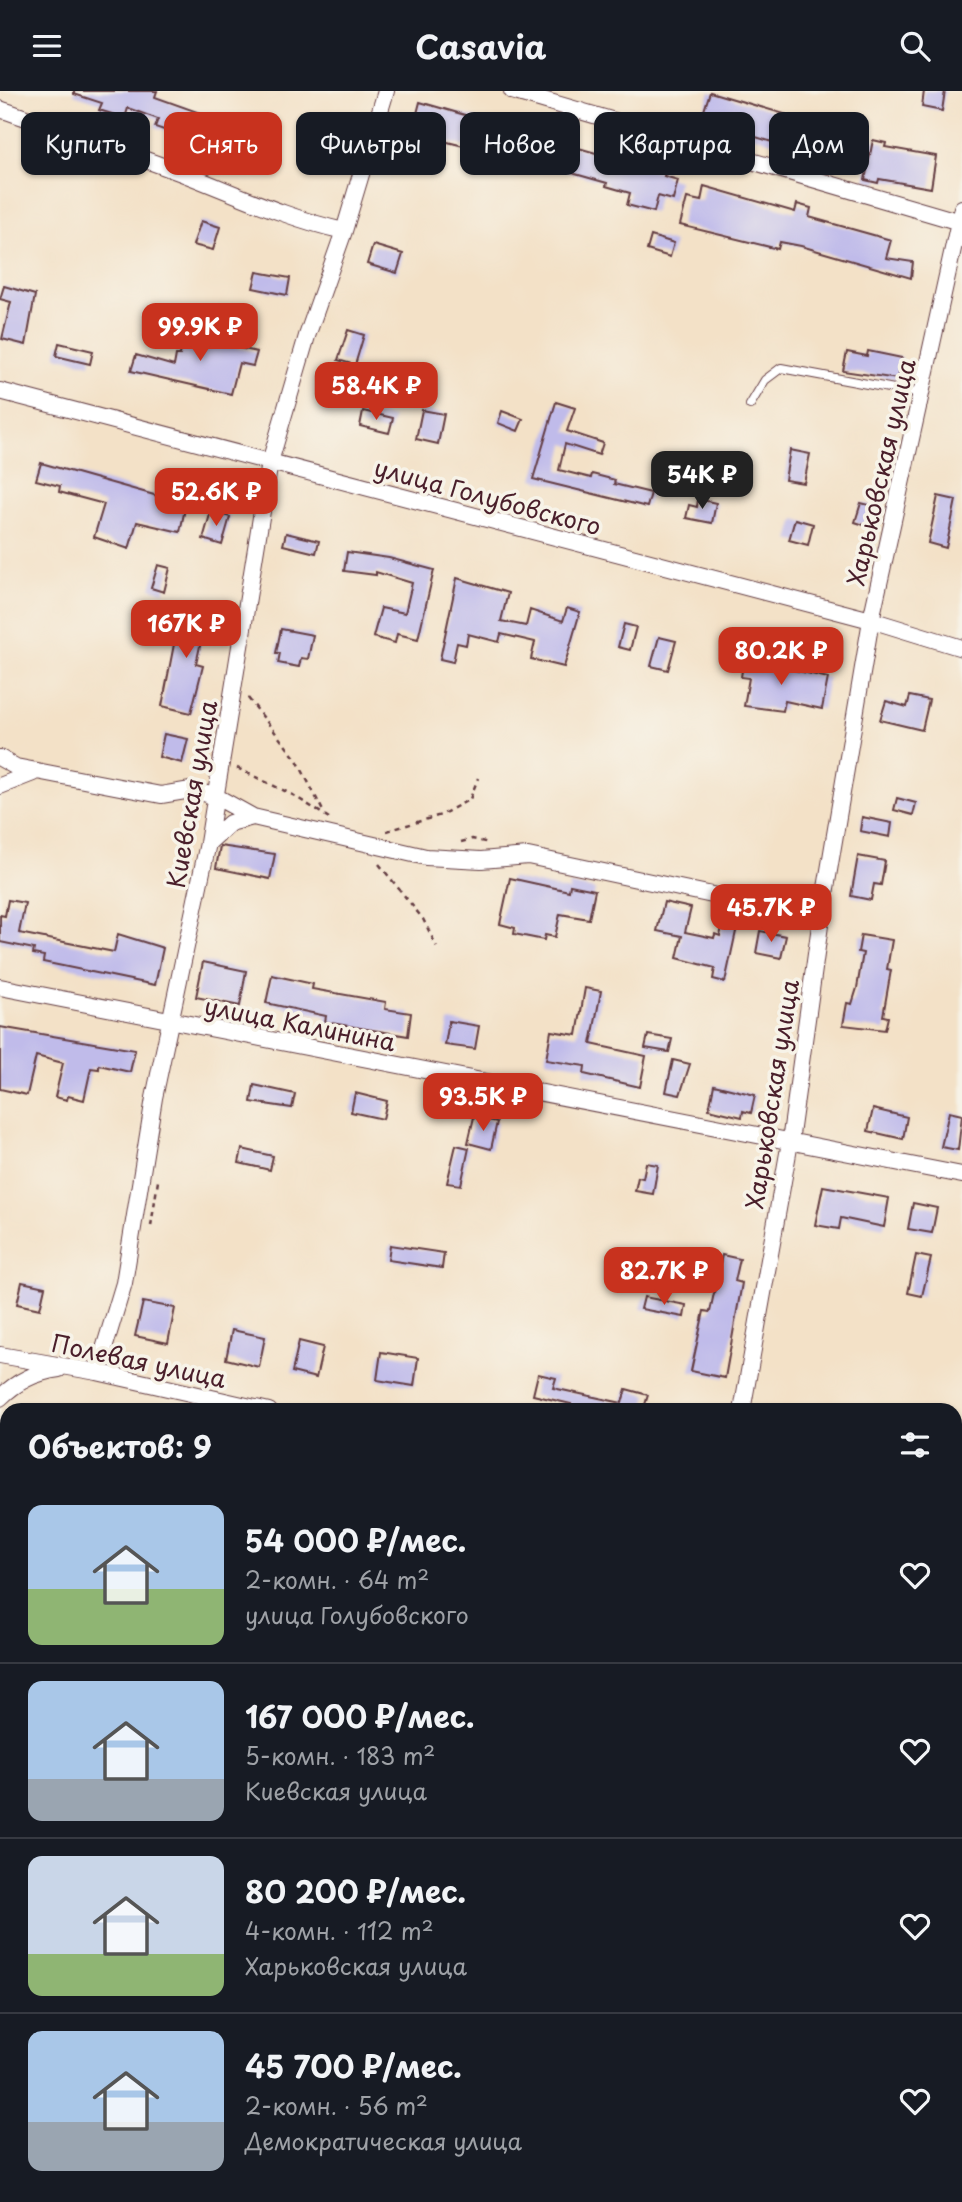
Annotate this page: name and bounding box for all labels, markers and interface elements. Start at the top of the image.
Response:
text: Casavia [415,22,547,70]
icon: menu [28,27,66,65]
icon: search [896,27,934,65]
chip: Купить [21,112,150,175]
chip: Снять [164,112,282,175]
chip: Фильтры [296,112,446,175]
chip: Новое [460,112,580,175]
chip: Квартира [594,112,755,175]
chip: Дом [769,112,869,175]
pin: 99.9K ₽ [135,303,265,363]
text: 99.9K ₽ [158,308,242,343]
street label: Харьковская улица [836,355,924,589]
pin: 58.4K ₽ [311,363,441,422]
text: 58.4K ₽ [331,367,421,402]
street label: улица Голубовского [371,448,605,544]
pin: 54K ₽ [653,451,751,511]
text: 54K ₽ [667,456,737,491]
pin: 52.6K ₽ [151,469,281,528]
text: 52.6K ₽ [171,473,261,508]
pin: 167K ₽ [129,601,243,660]
text: 167K ₽ [147,605,225,640]
pin: 80.2K ₽ [716,627,846,687]
text: 80.2K ₽ [734,632,828,667]
street label: Киевская улица [157,697,225,891]
pin: 45.7K ₽ [706,885,836,944]
text: 45.7K ₽ [727,889,815,924]
street label: Харьковская улица [735,977,807,1211]
street label: улица Калинина [201,987,399,1059]
pin: 93.5K ₽ [418,1073,548,1133]
text: 93.5K ₽ [439,1078,527,1113]
pin: 82.7K ₽ [599,1247,729,1307]
text: 82.7K ₽ [620,1252,708,1287]
street label: Полевая улица [48,1324,230,1396]
text: Объектов: 9 [28,1423,212,1468]
icon: filters [896,1426,934,1464]
text: 54 000 ₽/мес. [245,1517,466,1562]
icon: home [84,1533,168,1617]
icon: heart [896,1556,934,1594]
text: 2-комн. · 64 m² [245,1562,429,1597]
text: улица Голубовского [245,1597,469,1632]
text: 167 000 ₽/мес. [245,1693,474,1738]
icon: home [84,1709,168,1793]
icon: heart [896,1732,934,1770]
text: 5-комн. · 183 m² [245,1738,435,1773]
text: Киевская улица [245,1773,427,1808]
text: 80 200 ₽/мес. [245,1868,466,1913]
icon: home [84,1884,168,1968]
icon: heart [896,1907,934,1945]
text: 4-комн. · 112 m² [245,1913,434,1948]
text: Харьковская улица [245,1948,467,1983]
text: 45 700 ₽/мес. [245,2043,462,2088]
icon: home [84,2059,168,2143]
icon: heart [896,2082,934,2120]
text: 2-комн. · 56 m² [245,2088,428,2123]
text: Демократическая улица [245,2123,522,2158]

